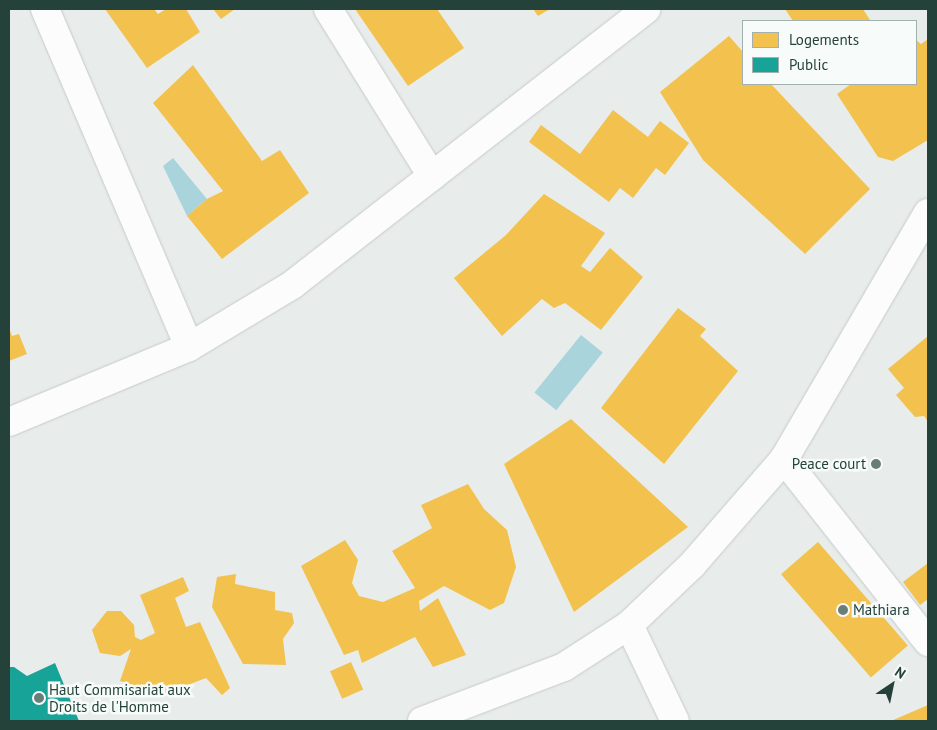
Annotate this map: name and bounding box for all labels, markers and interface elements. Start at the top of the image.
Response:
legend [742,20,917,85]
text: Logements [789,30,859,49]
text: Public [789,55,828,74]
place label: Peace court [792,455,866,473]
marker: Peace court [870,458,882,470]
place label: Mathiara [853,601,910,619]
marker: Mathiara [837,604,849,616]
north arrow [867,660,917,710]
text: N [892,663,909,683]
place label: Haut Commisariat aux Droits de l'Homme [49,680,191,715]
marker: Haut Commisariat aux Droits de l'Homme [33,692,45,704]

